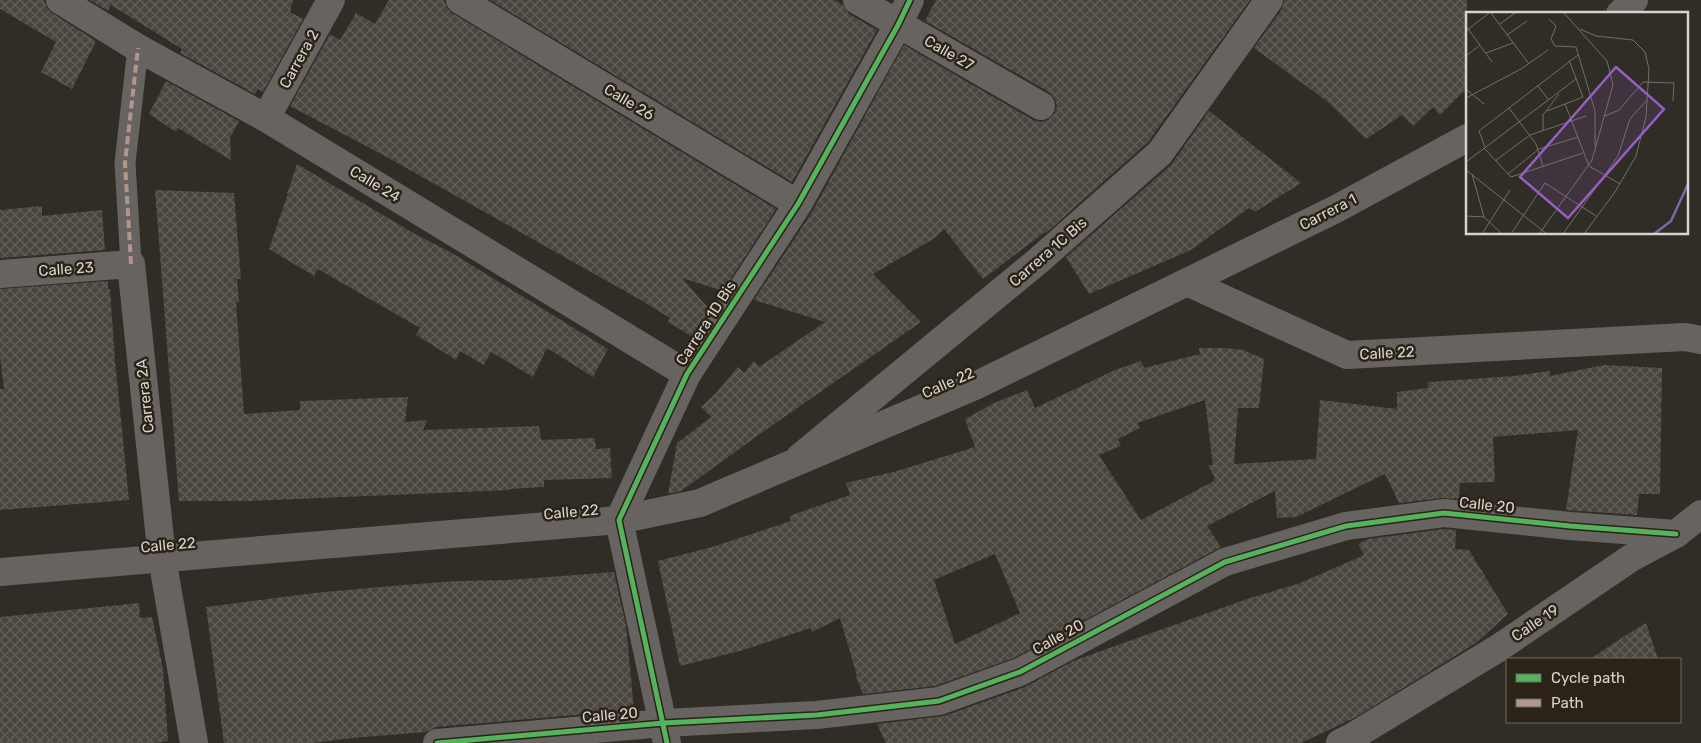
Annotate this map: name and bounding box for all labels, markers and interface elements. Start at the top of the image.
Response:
inset map [1466,12,1688,235]
street label: Carrera 2 [276,26,323,91]
street label: Calle 27 [921,32,977,74]
street label: Calle 26 [601,80,657,124]
street label: Calle 24 [347,162,403,206]
street label: Carrera 1 [1296,190,1360,234]
street label: Carrera 1C Bis [1006,213,1091,291]
street label: Calle 23 [38,258,94,280]
street label: Carrera 1D Bis [672,277,740,369]
street label: Calle 22 [1359,343,1415,363]
street label: Carrera 2A [132,358,158,434]
street label: Calle 22 [919,363,977,402]
street label: Calle 20 [1458,493,1516,517]
street label: Calle 22 [543,501,599,523]
street label: Calle 22 [140,534,196,556]
street label: Calle 19 [1508,601,1562,645]
street label: Calle 20 [1029,616,1087,658]
legend [1506,658,1681,723]
text: Cycle path [1551,669,1625,687]
text: Path [1551,694,1584,712]
street label: Calle 20 [581,704,639,726]

